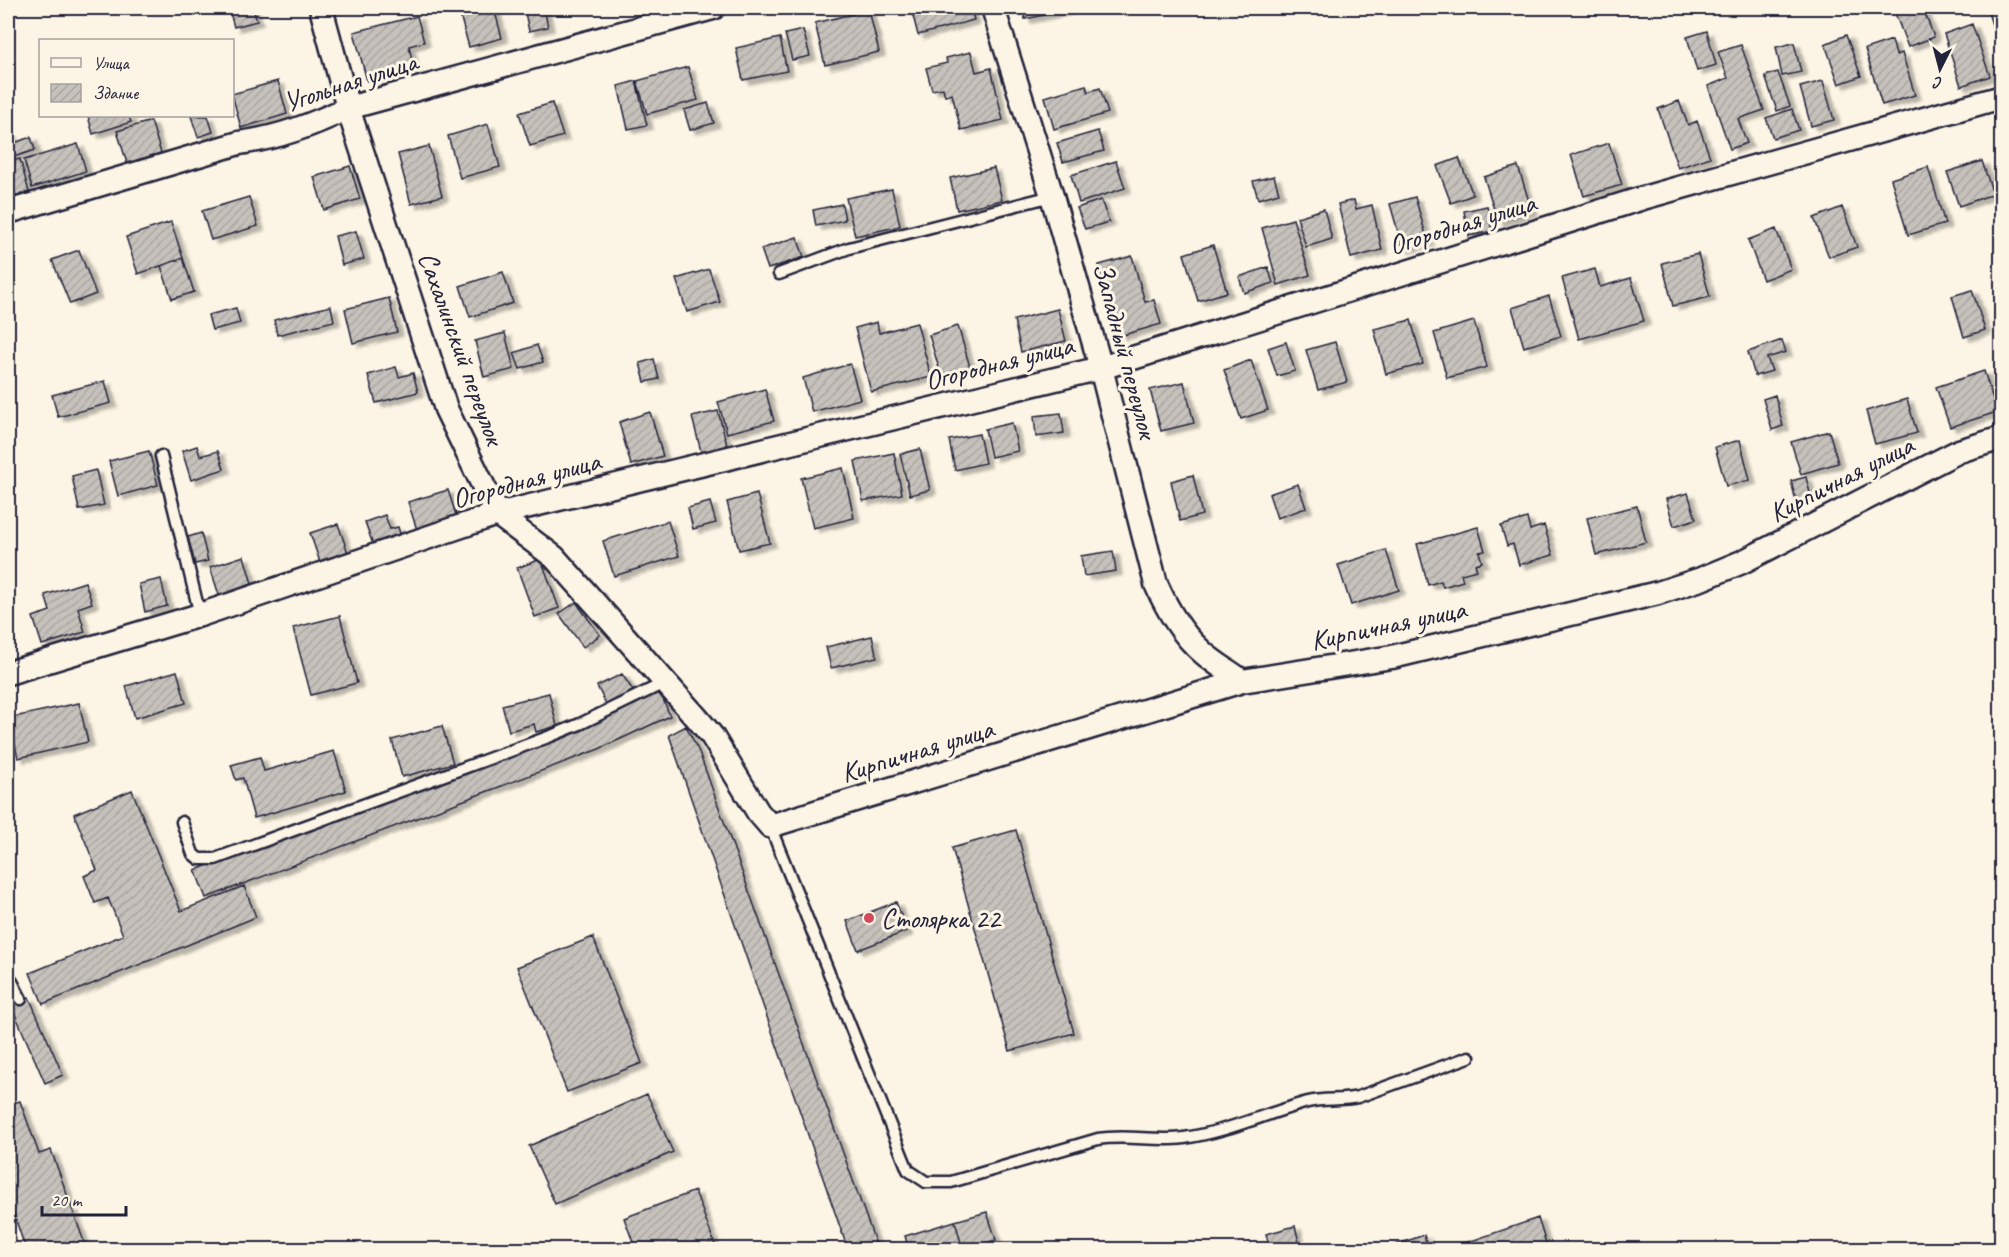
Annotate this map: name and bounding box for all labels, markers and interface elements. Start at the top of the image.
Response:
legend [39,39,234,117]
north arrow [1910,39,1970,99]
street label: Угольная улица [279,43,424,119]
text: Улица [93,52,130,74]
text: С [1931,72,1943,93]
text: Здание [93,82,139,104]
street label: Огородная улица [1384,184,1542,262]
street label: Сахалинский переулок [410,247,514,452]
street label: Западный переулок [1085,258,1167,445]
street label: Огородная улица [921,327,1079,398]
street label: Кирпичная улица [1763,426,1921,530]
street label: Огородная улица [448,442,606,516]
street label: Кирпичная улица [1307,591,1471,658]
street label: Кирпичная улица [837,710,999,790]
place label: Столярка 22 [881,901,1002,936]
marker: Столярка 22 [862,911,876,925]
scale bar [42,1179,126,1217]
text: 20 m [51,1189,84,1211]

